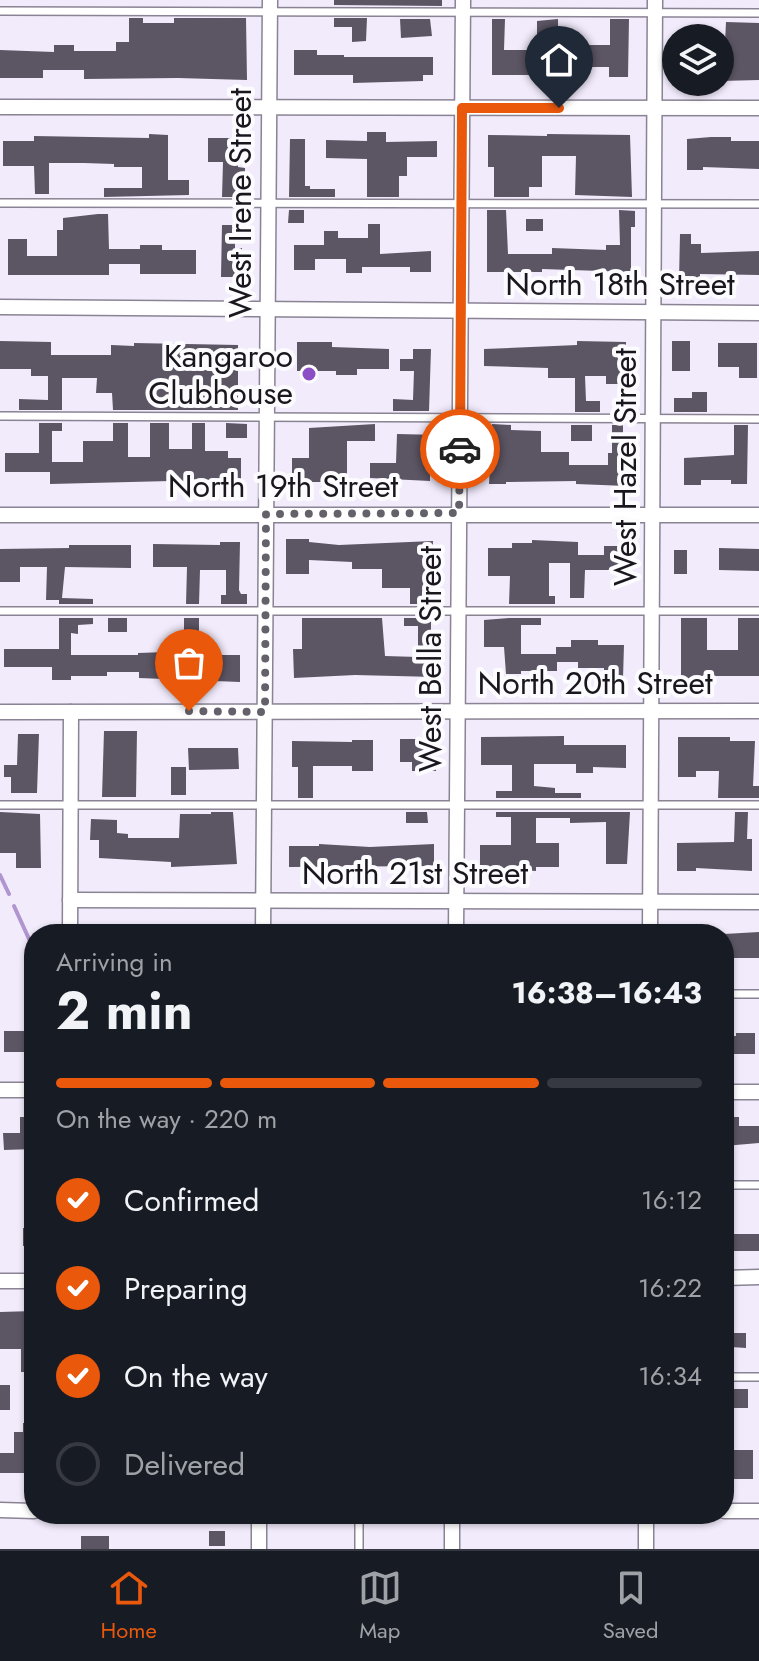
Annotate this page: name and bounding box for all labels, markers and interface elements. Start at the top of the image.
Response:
map controls [662,24,734,96]
button: layers [662,24,734,96]
pin [525,26,593,108]
icon: home [537,38,581,82]
street label: West Irene Street [217,88,263,318]
street label: North 18th Street [505,261,735,307]
place label: Kangaroo Clubhouse [148,333,293,416]
street label: West Hazel Street [602,348,648,586]
marker: Kangaroo Clubhouse [300,365,318,383]
courier [420,409,500,489]
icon: car [438,427,482,471]
street label: North 19th Street [168,463,399,509]
street label: West Bella Street [407,546,453,772]
pin [155,629,223,711]
icon: bag [167,641,211,685]
street label: North 20th Street [477,660,713,706]
street label: North 21st Street [302,850,529,896]
text: Arriving in [56,943,173,981]
text: 16:38–16:43 [511,971,702,1014]
text: 2 min [56,973,193,1049]
text: On the way · 220 m [56,1100,277,1138]
icon: check [56,1178,100,1222]
text: Confirmed [124,1179,259,1222]
text: 16:12 [641,1181,702,1219]
icon: check [56,1266,100,1310]
text: Preparing [124,1267,248,1310]
text: 16:22 [638,1269,702,1307]
icon: check [56,1354,100,1398]
text: On the way [124,1355,268,1398]
text: 16:34 [638,1357,702,1395]
text: Delivered [124,1443,245,1486]
tab: Home [101,1566,157,1646]
tab: Map [358,1566,402,1646]
tab: Saved [603,1566,658,1646]

